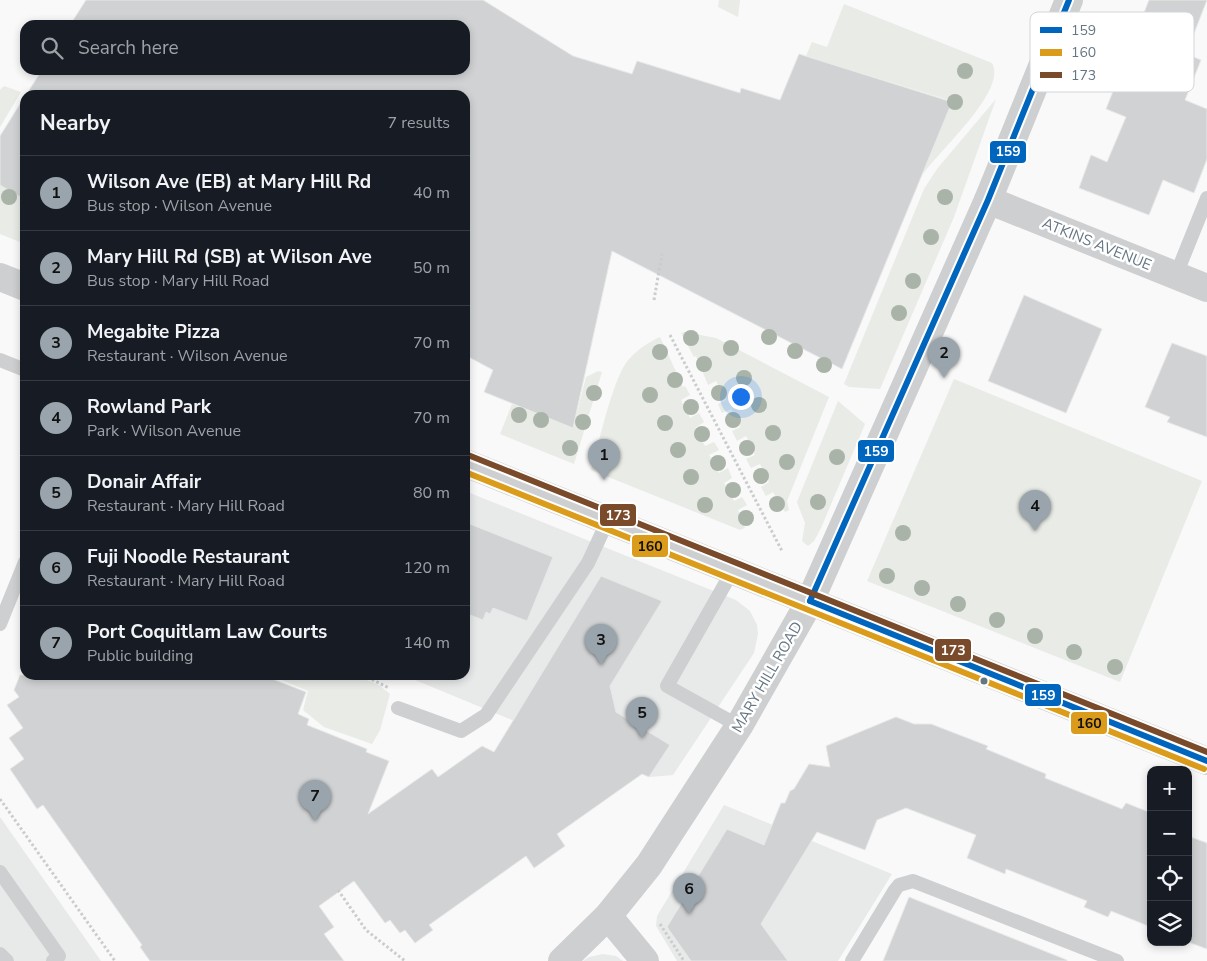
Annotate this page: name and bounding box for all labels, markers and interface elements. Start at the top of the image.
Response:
legend [1030,12,1194,92]
search box [20,20,470,75]
text: 159 [1071,21,1096,40]
icon: search [38,34,66,62]
text: Search here [78,35,179,61]
text: 160 [1071,43,1096,62]
text: 173 [1071,66,1096,85]
text: Nearby [40,109,110,137]
text: 7 results [388,112,450,134]
line badge: 159 [989,140,1027,164]
text: 159 [995,142,1021,161]
text: Wilson Ave (EB) at Mary Hill Rd [87,169,371,195]
text: 1 [51,182,61,204]
text: 40 m [413,182,450,204]
text: Bus stop · Wilson Avenue [87,195,272,217]
street label: ATKINS AVENUE [1039,213,1155,275]
text: Mary Hill Rd (SB) at Wilson Ave [87,244,372,270]
text: 2 [51,257,61,279]
text: 50 m [413,257,450,279]
text: Bus stop · Mary Hill Road [87,270,269,292]
text: Megabite Pizza [87,319,220,345]
text: 3 [51,332,61,354]
text: 70 m [413,332,450,354]
pin: 2 [928,337,960,378]
text: Restaurant · Wilson Avenue [87,345,288,367]
your location [728,384,754,410]
text: Rowland Park [87,394,211,420]
text: 4 [51,407,61,429]
text: 70 m [413,407,450,429]
text: Park · Wilson Avenue [87,420,241,442]
pin: 1 [588,439,620,480]
line badge: 159 [857,439,895,463]
text: 159 [863,442,889,461]
text: Donair Affair [87,469,201,495]
text: 5 [51,482,61,504]
text: 80 m [413,482,450,504]
pin: 4 [1019,490,1051,531]
text: Restaurant · Mary Hill Road [87,495,285,517]
line badge: 173 [599,503,637,527]
text: 173 [605,506,631,525]
line badge: 160 [631,534,669,558]
text: 160 [637,537,663,556]
text: Fuji Noodle Restaurant [87,544,289,570]
text: 6 [51,557,61,579]
text: 120 m [403,557,450,579]
text: Restaurant · Mary Hill Road [87,570,285,592]
street label: MARY HILL ROAD [727,618,807,736]
text: Port Coquitlam Law Courts [87,619,327,645]
pin: 3 [585,624,617,665]
text: 7 [51,632,61,654]
text: 140 m [403,632,450,654]
line badge: 173 [934,638,972,662]
text: 173 [940,641,966,660]
text: Public building [87,645,193,667]
unlabelled marker [979,676,989,686]
line badge: 159 [1024,683,1062,707]
text: 159 [1030,686,1056,705]
pin: 5 [626,697,658,738]
line badge: 160 [1070,711,1108,735]
text: 160 [1076,714,1102,733]
map controls [1147,766,1192,946]
button: + [1147,766,1192,811]
pin: 7 [299,780,331,821]
button: − [1147,811,1192,856]
button: locate [1147,856,1192,901]
pin: 6 [673,873,705,914]
button: layers [1147,901,1192,946]

